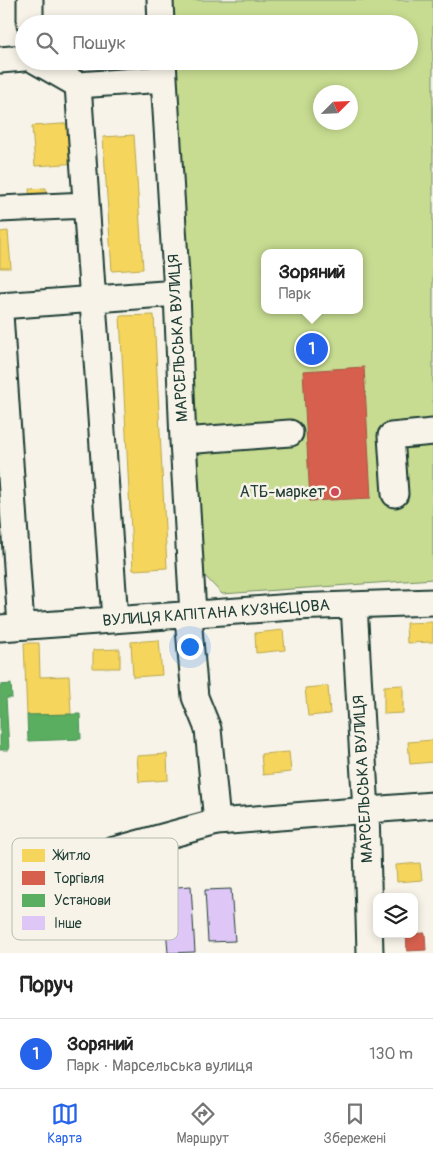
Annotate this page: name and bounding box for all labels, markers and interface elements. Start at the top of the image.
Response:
search box [15,15,418,70]
icon: search [33,29,61,57]
text: Пошук [73,31,126,55]
north arrow [313,85,358,130]
popup [261,249,363,314]
street label: МАРСЕЛЬСЬКА ВУЛИЦЯ [164,253,192,423]
text: Зоряний [279,260,345,284]
text: Парк [279,284,312,304]
pin: 1 [296,330,328,368]
place label: АТБ-маркет [240,482,325,502]
marker: АТБ-маркет [329,486,341,498]
street label: ВУЛИЦЯ КАПІТАНА КУЗНЄЦОВА [102,595,330,631]
your location [177,634,203,660]
street label: МАРСЕЛЬСЬКА ВУЛИЦЯ [349,694,377,864]
legend [12,838,178,940]
text: Житло [52,847,91,864]
text: Торгівля [54,870,104,887]
text: Установи [54,892,110,909]
map controls [373,893,418,938]
button: layers [373,893,418,938]
text: Інше [54,915,82,932]
text: Поруч [20,972,73,999]
text: Зоряний [67,1032,134,1056]
text: 1 [33,1044,39,1064]
text: 130 m [369,1044,413,1064]
text: Парк · Марсельська вулиця [67,1056,253,1076]
tab: Карта [47,1100,82,1147]
tab: Маршрут [176,1100,229,1147]
tab: Збережені [324,1100,386,1147]

